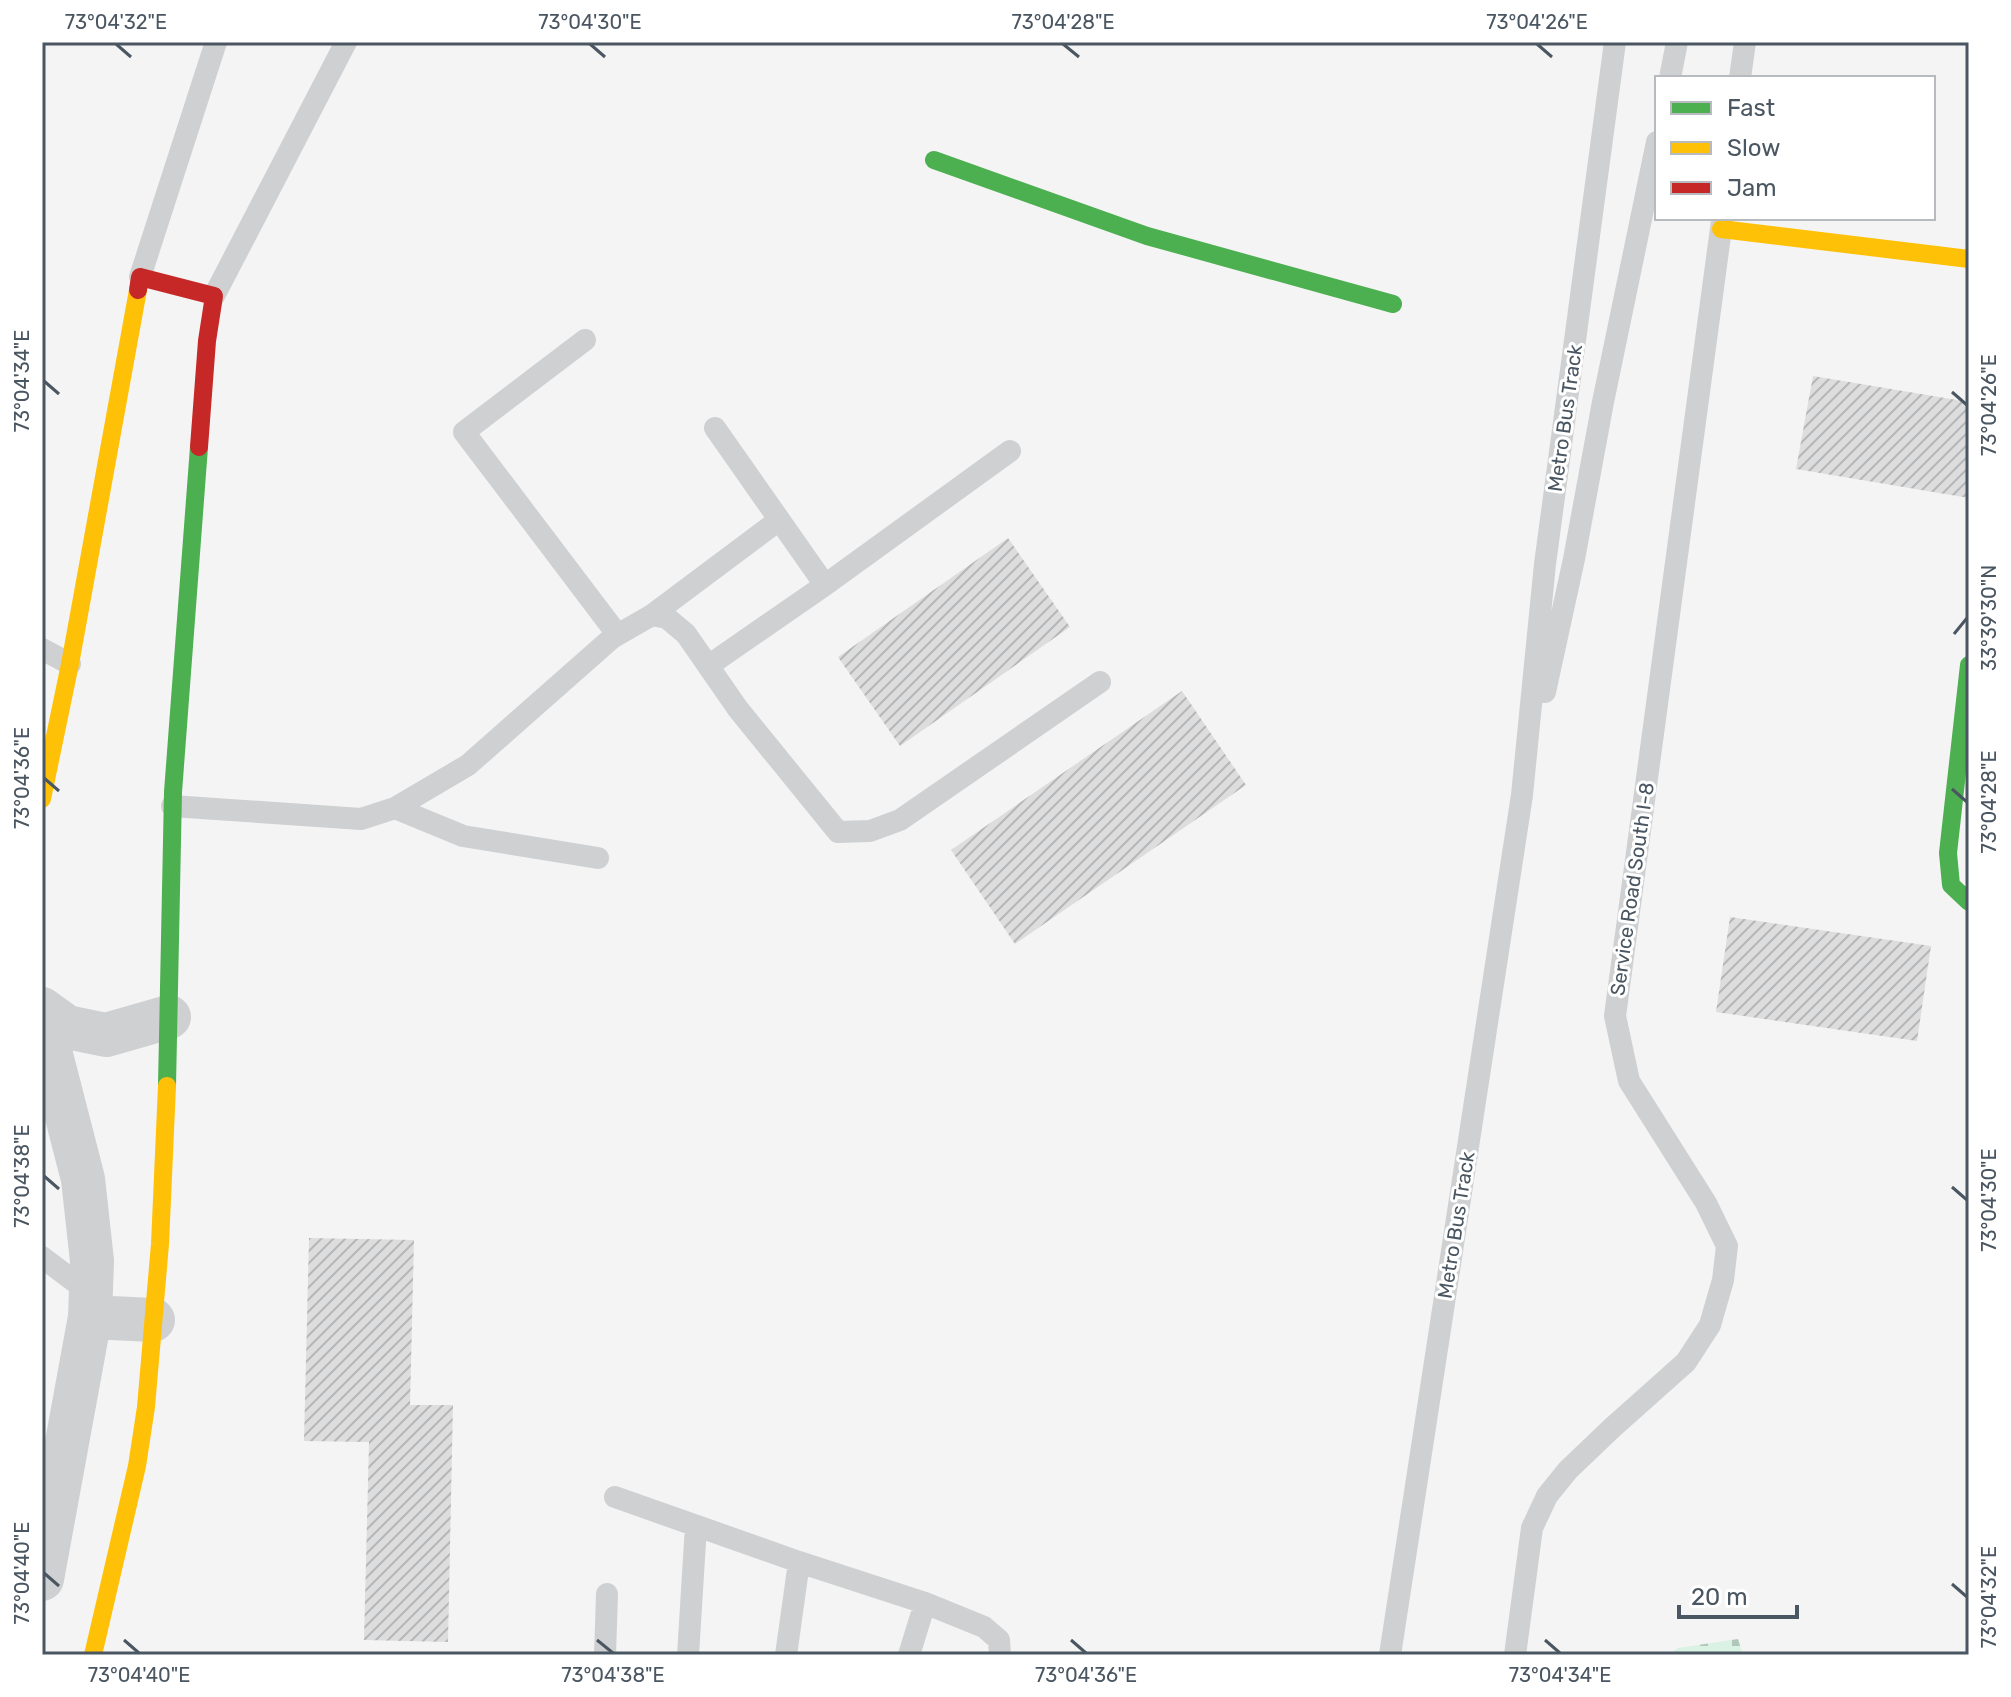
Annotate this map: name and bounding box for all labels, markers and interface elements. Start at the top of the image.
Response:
text: 73°04'32"E [65,10,167,34]
text: 73°04'30"E [538,10,642,34]
text: 73°04'28"E [1011,10,1115,34]
text: 73°04'26"E [1486,10,1588,34]
legend [1655,76,1935,220]
text: Fast [1727,94,1775,122]
text: Slow [1727,134,1780,162]
text: Jam [1727,174,1777,202]
text: 73°04'34"E [10,330,34,432]
street label: Metro Bus Track [1543,342,1587,493]
text: 73°04'26"E [1977,354,2001,456]
text: 33°39'30"N [1977,565,2001,671]
text: 73°04'36"E [10,727,34,829]
text: 73°04'28"E [1977,750,2001,854]
street label: Service Road South I-8 [1605,781,1659,997]
text: 73°04'38"E [10,1124,34,1228]
text: 73°04'30"E [1977,1148,2001,1252]
street label: Metro Bus Track [1433,1149,1480,1300]
text: 73°04'40"E [10,1522,34,1624]
text: 73°04'32"E [1977,1546,2001,1648]
scale bar [1679,1569,1797,1619]
text: 20 m [1691,1583,1748,1611]
text: 73°04'40"E [88,1663,190,1687]
text: 73°04'38"E [561,1663,665,1687]
text: 73°04'36"E [1035,1663,1137,1687]
text: 73°04'34"E [1509,1663,1611,1687]

